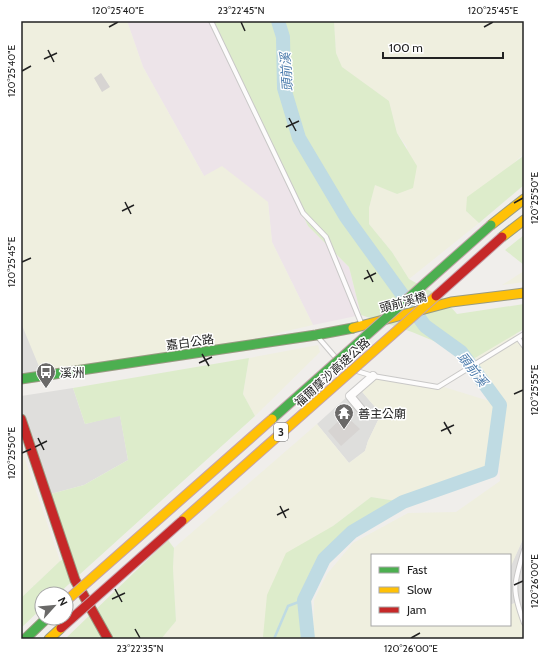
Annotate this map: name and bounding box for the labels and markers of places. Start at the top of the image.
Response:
bus stop icon: 溪洲 [35,361,57,389]
place label: 溪洲 [60,365,84,380]
temple icon: 善主公廟 [333,402,355,430]
place label: 善主公廟 [358,406,406,421]

